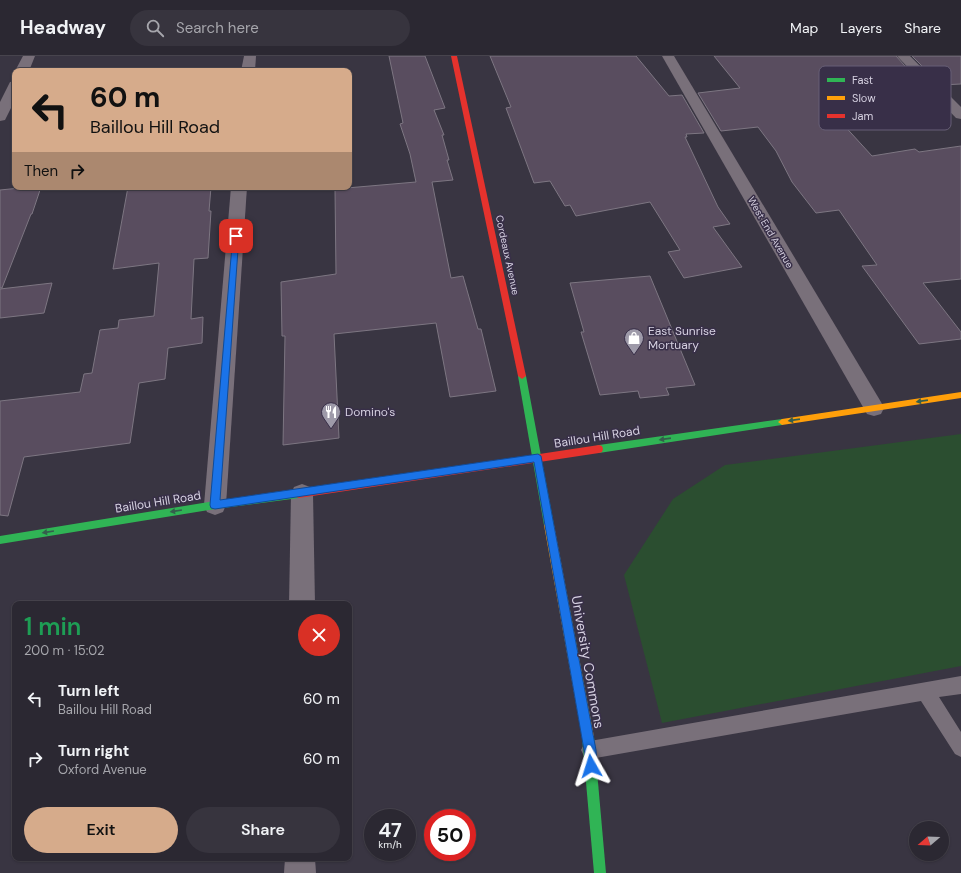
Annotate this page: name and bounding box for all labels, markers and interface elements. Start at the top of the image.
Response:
search box [130,10,410,46]
text: Headway [20,15,106,40]
icon: search [144,17,166,39]
text: Search here [176,18,259,38]
text: Map [790,19,818,37]
text: Layers [840,19,882,37]
text: Share [904,19,941,37]
legend [819,66,951,130]
text: Fast [852,73,873,87]
text: 60 m [90,79,160,116]
icon: left [24,84,76,136]
text: Slow [852,91,876,105]
text: Jam [852,109,873,123]
text: Baillou Hill Road [90,115,220,139]
icon: right [66,160,88,182]
text: Then [24,161,58,181]
street label: West End Avenue [745,194,796,271]
street label: Cordeaux Avenue [493,214,522,297]
pin [219,219,253,253]
icon: arrive [225,225,247,247]
place label: East Sunrise Mortuary [648,323,716,353]
shop icon: East Sunrise Mortuary [623,327,645,355]
one-way arrow [916,398,928,404]
restaurant icon: Domino's [320,401,342,429]
place label: Domino's [345,404,395,420]
one-way arrow [788,417,800,423]
street label: Baillou Hill Road [553,422,641,452]
one-way arrow [659,436,671,442]
street label: Baillou Hill Road [114,487,202,517]
one-way arrow [170,509,182,515]
one-way arrow [42,529,54,535]
street label: University Commons [567,594,609,730]
text: 1 min [24,611,81,642]
button: close [298,614,340,656]
text: 200 m · 15:02 [24,642,105,659]
text: Turn left [58,681,119,701]
icon: left [24,688,46,710]
text: 60 m [303,689,340,709]
text: Baillou Hill Road [58,701,152,718]
text: Turn right [58,741,129,761]
position arrow [570,745,612,787]
icon: right [24,748,46,770]
text: 60 m [303,749,340,769]
text: Oxford Avenue [58,761,147,778]
button: Exit [24,807,178,853]
button: Share [186,807,340,853]
speed limit sign: 50 [424,809,476,861]
text: 47 [378,817,402,843]
north arrow [909,821,949,861]
map controls [909,821,949,861]
text: km/h [378,838,402,851]

